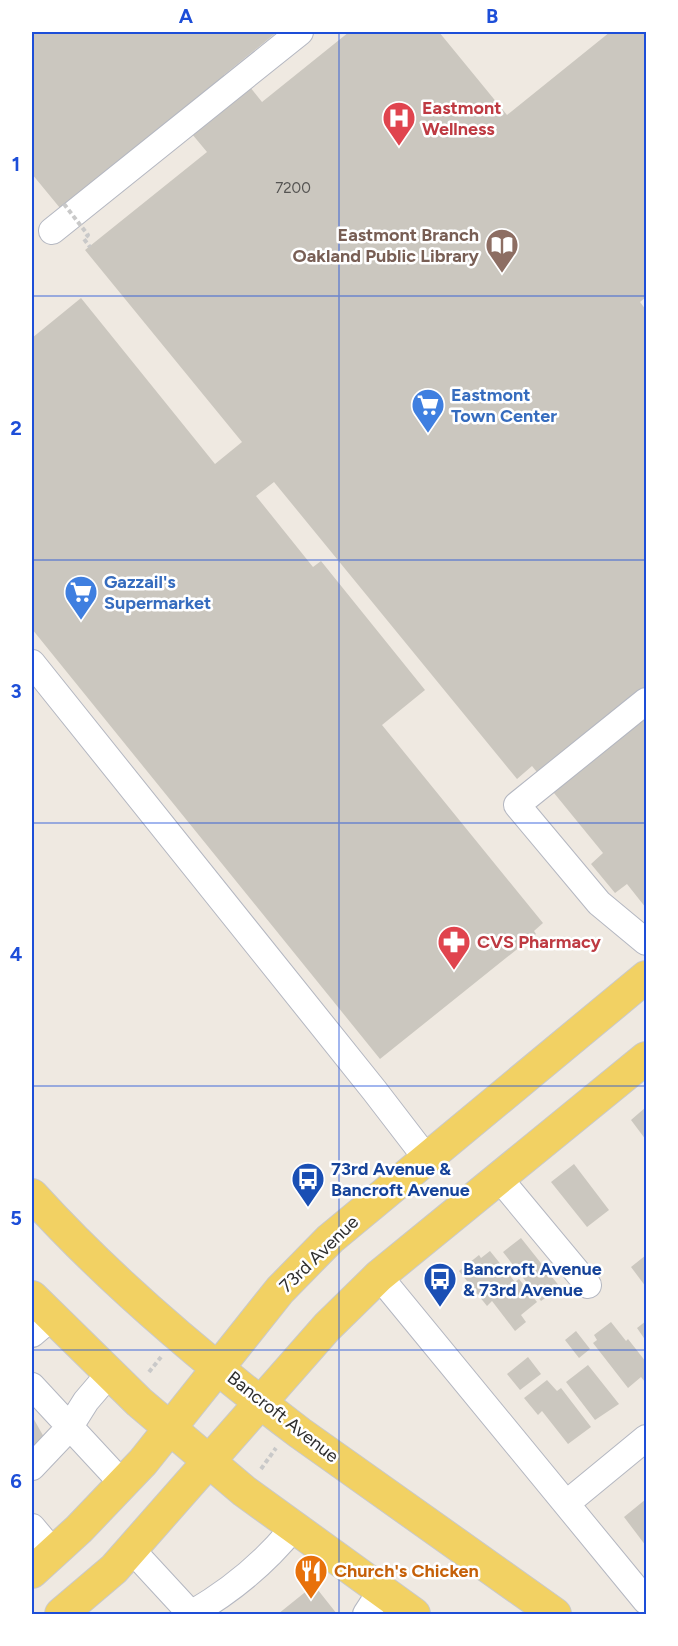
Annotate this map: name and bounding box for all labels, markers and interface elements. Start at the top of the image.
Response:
text: A [179,4,194,28]
text: B [486,4,498,28]
place label: Eastmont Wellness [422,97,501,140]
hospital icon: Eastmont Wellness [381,100,417,147]
text: 1 [12,152,20,176]
house number: 7200 [275,179,311,197]
place label: Eastmont Branch Oakland Public Library [293,224,480,267]
library icon: Eastmont Branch Oakland Public Library [484,227,520,274]
place label: Eastmont Town Center [451,384,557,427]
supermarket icon: Eastmont Town Center [410,387,446,434]
text: 2 [10,416,22,440]
place label: Gazzail's Supermarket [104,571,211,614]
supermarket icon: Gazzail's Supermarket [63,574,99,621]
text: 3 [10,679,22,703]
pharmacy icon: CVS Pharmacy [436,924,472,971]
place label: CVS Pharmacy [477,931,602,953]
text: 4 [10,942,23,966]
place label: 73rd Avenue & Bancroft Avenue [331,1158,470,1201]
bus stop icon: 73rd Avenue & Bancroft Avenue [290,1161,326,1208]
text: 5 [10,1206,22,1230]
street label: 73rd Avenue [275,1211,363,1297]
place label: Bancroft Avenue & 73rd Avenue [463,1258,602,1301]
bus stop icon: Bancroft Avenue & 73rd Avenue [422,1261,458,1308]
street label: Bancroft Avenue [223,1367,343,1467]
text: 6 [10,1469,22,1493]
restaurant icon: Church's Chicken [293,1553,329,1600]
place label: Church's Chicken [334,1560,479,1582]

